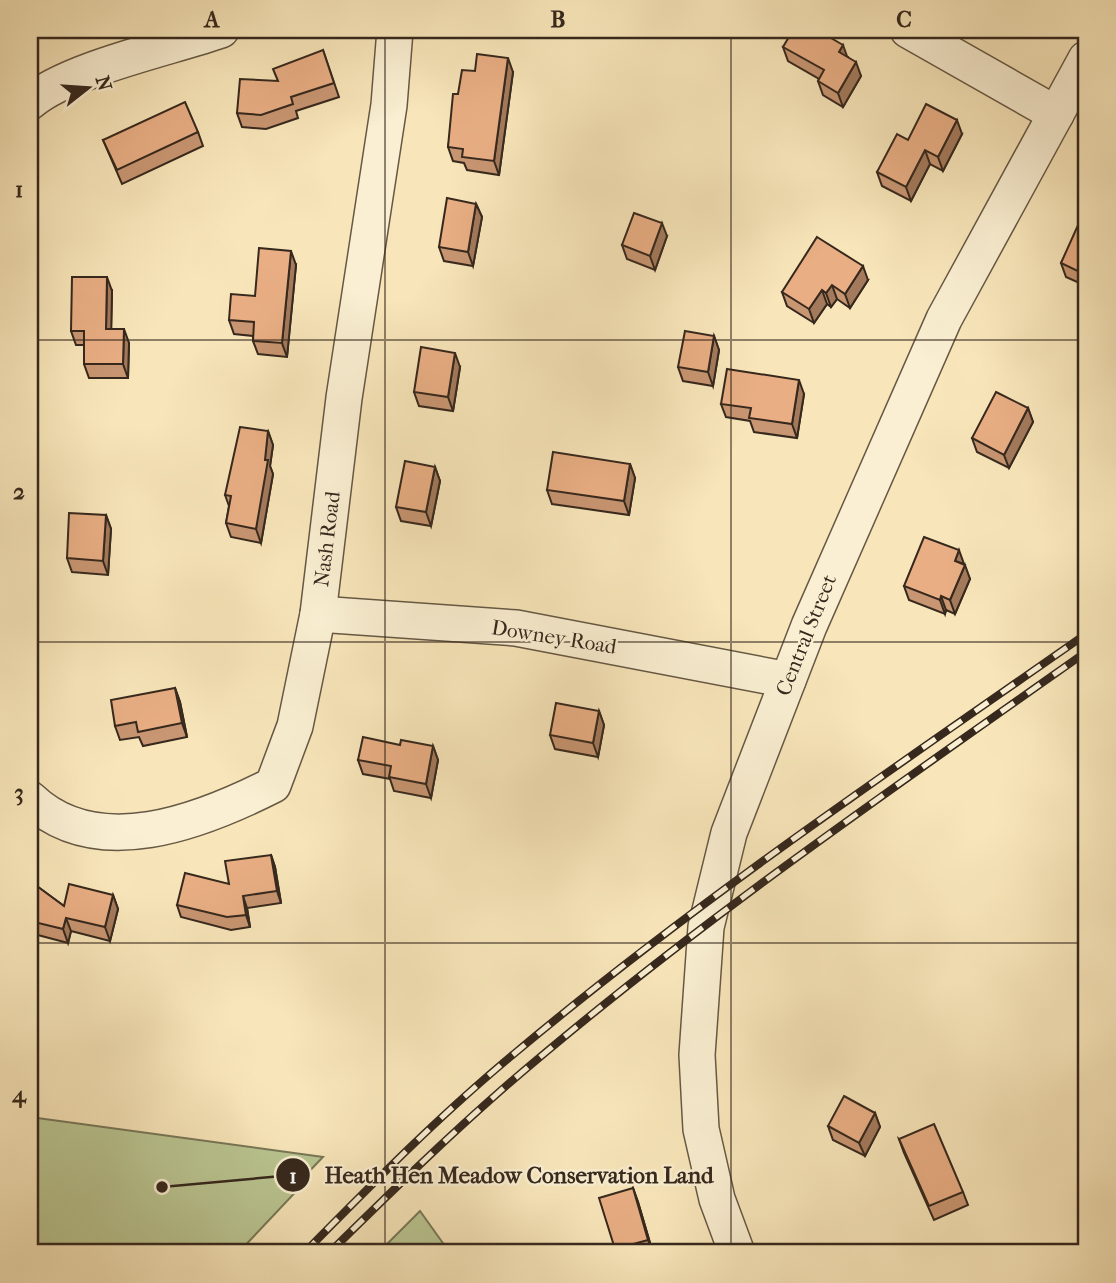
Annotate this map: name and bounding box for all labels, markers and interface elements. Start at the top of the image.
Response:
text: A [203,6,221,33]
text: B [551,6,566,33]
text: C [896,6,912,33]
north arrow [52,52,122,122]
text: N [91,73,116,94]
text: 1 [15,176,23,203]
text: 2 [13,478,25,505]
street label: Nash Road [309,489,345,588]
street label: Central Street [771,570,841,699]
street label: Downey Road [490,615,619,659]
text: 3 [14,779,24,806]
text: 4 [11,1081,27,1108]
callout: Heath Hen Meadow Conservation Land [276,1153,728,1197]
text: Heath Hen Meadow Conservation Land [324,1162,715,1189]
text: 1 [289,1164,297,1188]

